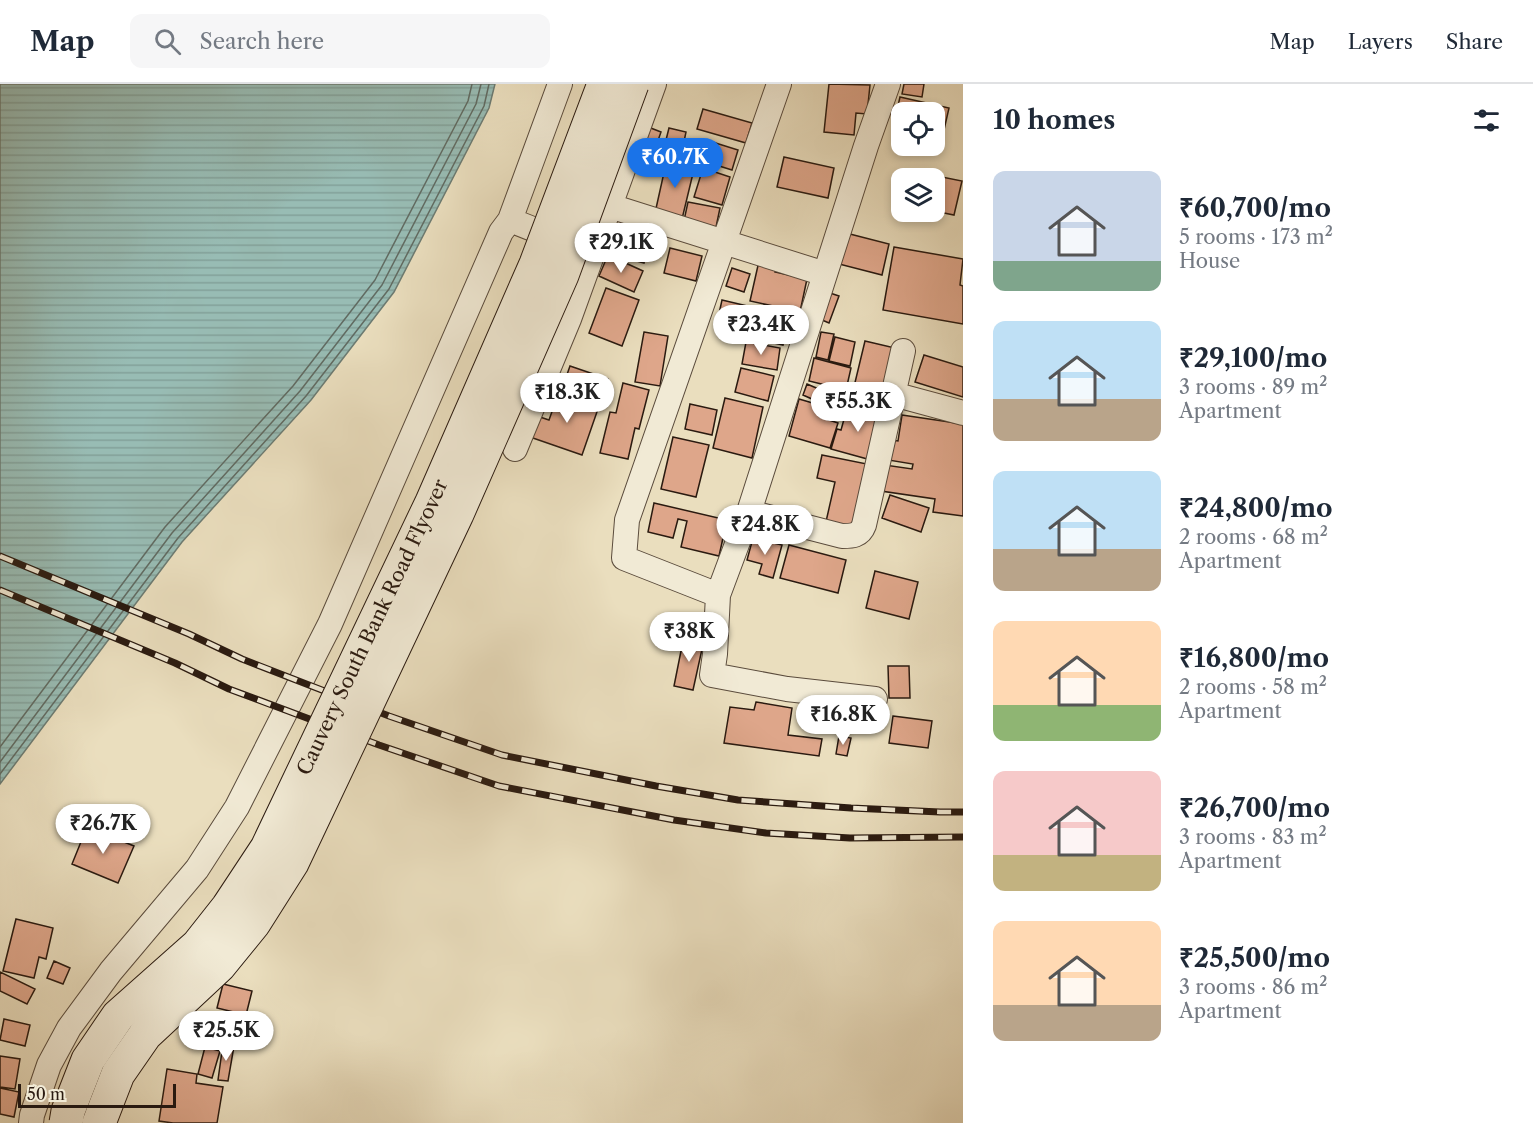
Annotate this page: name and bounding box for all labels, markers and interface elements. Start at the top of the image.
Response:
search box [130,14,550,68]
text: Map [30,24,94,58]
icon: search [151,25,184,58]
text: Search here [199,28,324,55]
text: Map [1270,29,1315,54]
text: Layers [1348,29,1413,54]
text: Share [1446,29,1503,54]
map controls [891,102,945,222]
button: locate [891,102,945,156]
text: 10 homes [993,104,1115,136]
icon: filters [1470,104,1503,137]
pin: ₹60.7K [626,138,724,189]
text: ₹60.7K [641,145,709,169]
button: layers [891,168,945,222]
text: ₹60,700/mo [1179,192,1331,224]
icon: home [1041,195,1113,267]
pin: ₹29.1K [572,223,670,274]
text: 5 rooms · 173 m² [1179,225,1333,249]
text: ₹29.1K [589,230,653,254]
text: House [1179,249,1240,273]
pin: ₹23.4K [712,305,810,356]
text: ₹23.4K [727,312,795,336]
text: ₹29,100/mo [1179,342,1327,374]
icon: home [1041,345,1113,417]
pin: ₹18.3K [518,373,616,424]
text: 3 rooms · 89 m² [1179,375,1327,399]
text: ₹18.3K [534,380,600,404]
pin: ₹55.3K [809,382,907,433]
text: ₹55.3K [825,389,891,413]
text: Apartment [1179,399,1282,423]
street label: Cauvery South Bank Road Flyover [292,475,453,779]
text: ₹24,800/mo [1179,492,1333,524]
icon: home [1041,495,1113,567]
pin: ₹24.8K [716,505,814,556]
text: ₹24.8K [731,512,799,536]
text: 2 rooms · 68 m² [1179,525,1328,549]
text: Apartment [1179,549,1282,573]
pin: ₹38K [653,612,725,663]
text: ₹38K [663,619,715,643]
text: ₹16,800/mo [1179,642,1329,674]
icon: home [1041,645,1113,717]
text: 2 rooms · 58 m² [1179,675,1327,699]
pin: ₹16.8K [794,695,892,746]
text: Apartment [1179,699,1282,723]
text: ₹16.8K [810,702,876,726]
text: ₹26,700/mo [1179,792,1330,824]
icon: home [1041,795,1113,867]
pin: ₹26.7K [54,804,152,855]
text: ₹26.7K [70,811,136,835]
text: 3 rooms · 83 m² [1179,825,1327,849]
text: Apartment [1179,849,1282,873]
text: ₹25,500/mo [1179,942,1330,974]
icon: home [1041,945,1113,1017]
text: 3 rooms · 86 m² [1179,975,1327,999]
text: Apartment [1179,999,1282,1023]
pin: ₹25.5K [177,1011,275,1062]
text: ₹25.5K [193,1018,259,1042]
scale bar [18,1081,176,1108]
text: 50 m [27,1084,65,1104]

